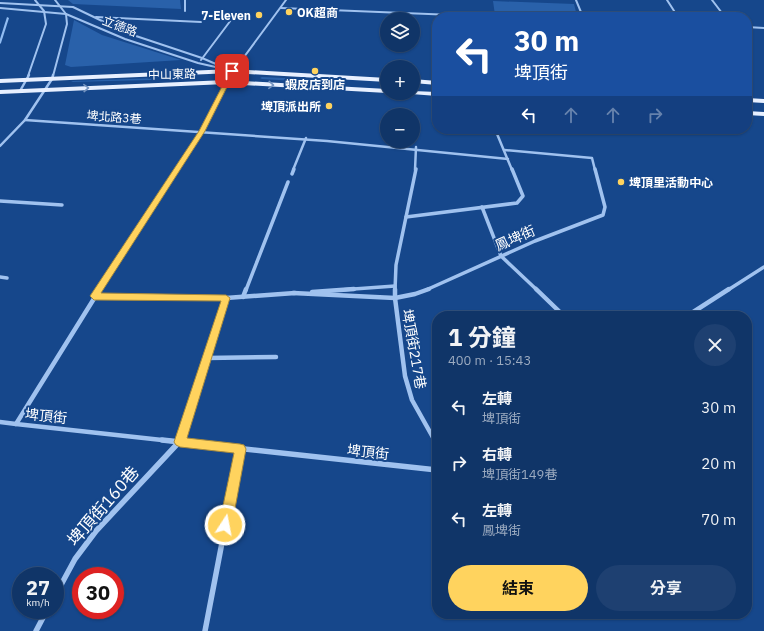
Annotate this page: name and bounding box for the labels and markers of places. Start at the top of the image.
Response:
place label: OK超商 [297,5,338,20]
marker: OK超商 [284,7,294,17]
place label: 7-Eleven [201,8,251,23]
marker: 7-Eleven [254,10,264,20]
pin [215,54,249,88]
marker: 蝦皮店到店 [310,66,320,76]
place label: 蝦皮店到店 [285,77,345,92]
place label: 埤頂派出所 [261,99,321,114]
marker: 埤頂派出所 [324,101,334,111]
place label: 埤頂里活動中心 [629,175,713,190]
marker: 埤頂里活動中心 [616,177,626,187]

